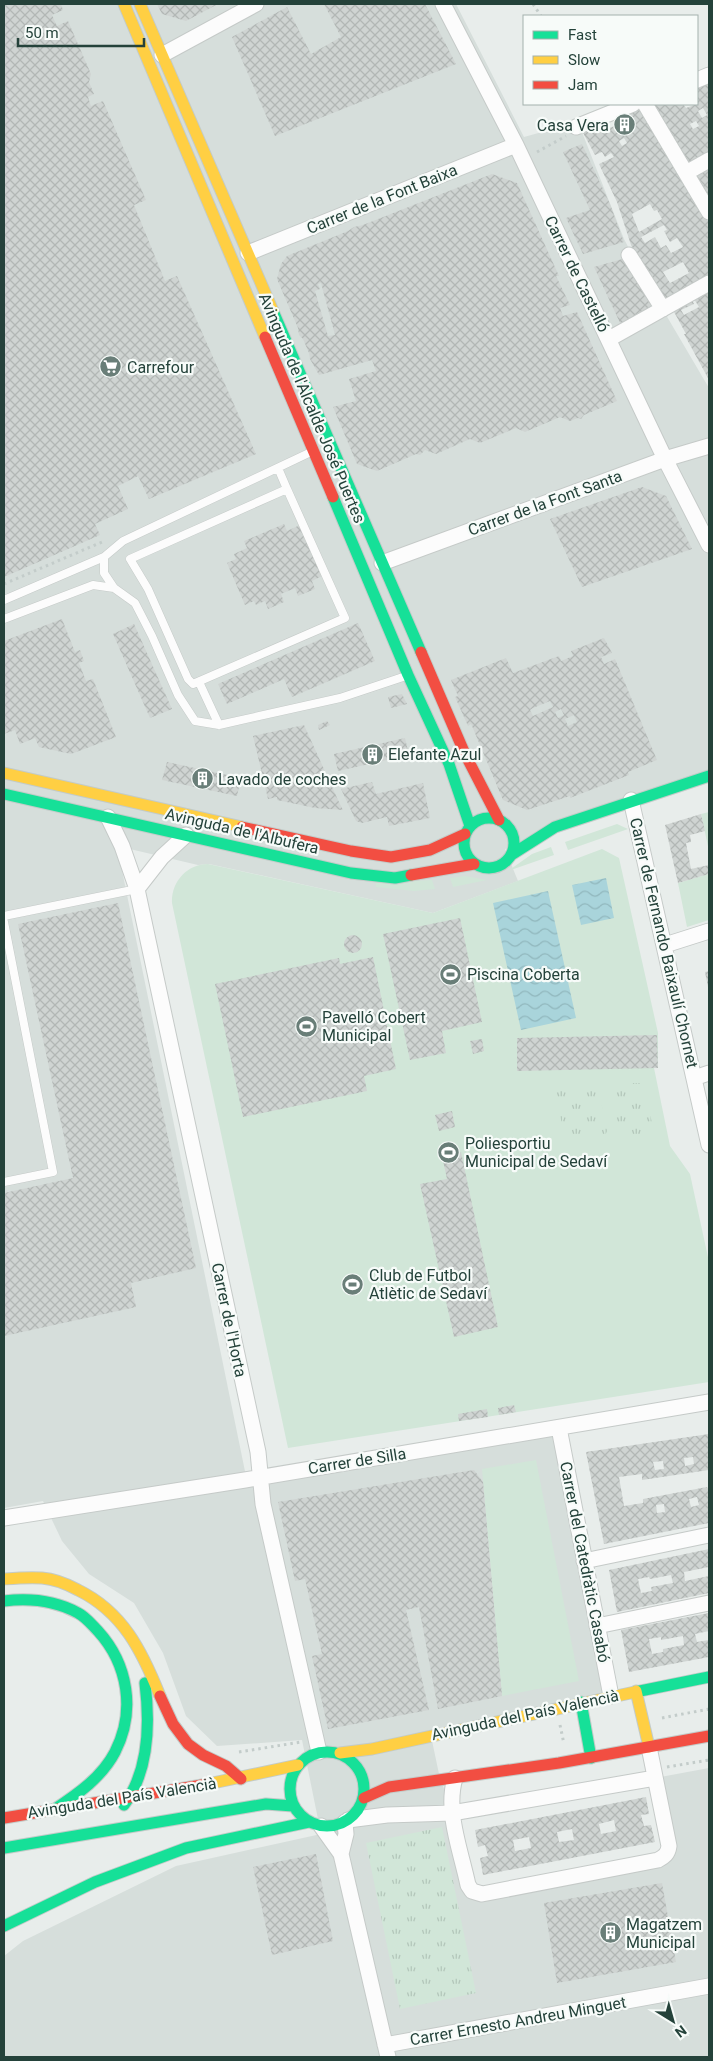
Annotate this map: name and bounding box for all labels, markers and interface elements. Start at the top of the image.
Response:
scale bar [18,15,144,47]
legend [523,15,698,105]
text: 50 m [25,24,59,42]
text: Fast [568,26,597,44]
text: Slow [568,51,600,69]
text: Jam [568,76,598,94]
building icon: Casa Vera [613,113,637,137]
place label: Casa Vera [537,116,609,135]
street label: Carrer de la Font Baixa [304,160,460,238]
street label: Carrer de Castelló [541,213,613,335]
street label: Avinguda de l'Alcalde José Puertes [255,290,369,526]
supermarket icon: Carrefour [99,355,123,379]
place label: Carrefour [127,358,195,377]
street label: Carrer de la Font Santa [465,466,625,540]
building icon: Elefante Azul [360,742,384,766]
place label: Elefante Azul [388,745,481,764]
building icon: Lavado de coches [190,767,214,791]
place label: Lavado de coches [218,770,347,789]
street label: Avinguda de l'Albufera [163,804,321,858]
street label: Carrer de Fernando Baixaulí Chornet [626,816,702,1070]
sports icon: Piscina Coberta [439,962,463,986]
place label: Piscina Coberta [467,965,580,984]
place label: Pavelló Cobert Municipal [322,1008,426,1045]
sports icon: Pavelló Cobert Municipal [294,1014,318,1038]
place label: Poliesportiu Municipal de Sedaví [465,1134,608,1171]
sports icon: Poliesportiu Municipal de Sedaví [437,1140,461,1164]
street label: Carrer de l'Horta [208,1261,250,1379]
place label: Club de Futbol Atlètic de Sedaví [369,1266,488,1303]
sports icon: Club de Futbol Atlètic de Sedaví [341,1272,365,1296]
street label: Carrer de Silla [307,1444,407,1478]
street label: Carrer del Catedràtic Casabó [556,1460,614,1664]
street label: Avinguda del País Valencià [430,1686,620,1744]
street label: Avinguda del País Valencià [26,1774,218,1822]
place label: Magatzem Municipal [626,1915,702,1952]
building icon: Magatzem Municipal [598,1921,622,1945]
street label: Carrer Ernesto Andreu Minguet [409,1993,627,2049]
north arrow [648,1996,698,2046]
text: N [672,2022,690,2041]

